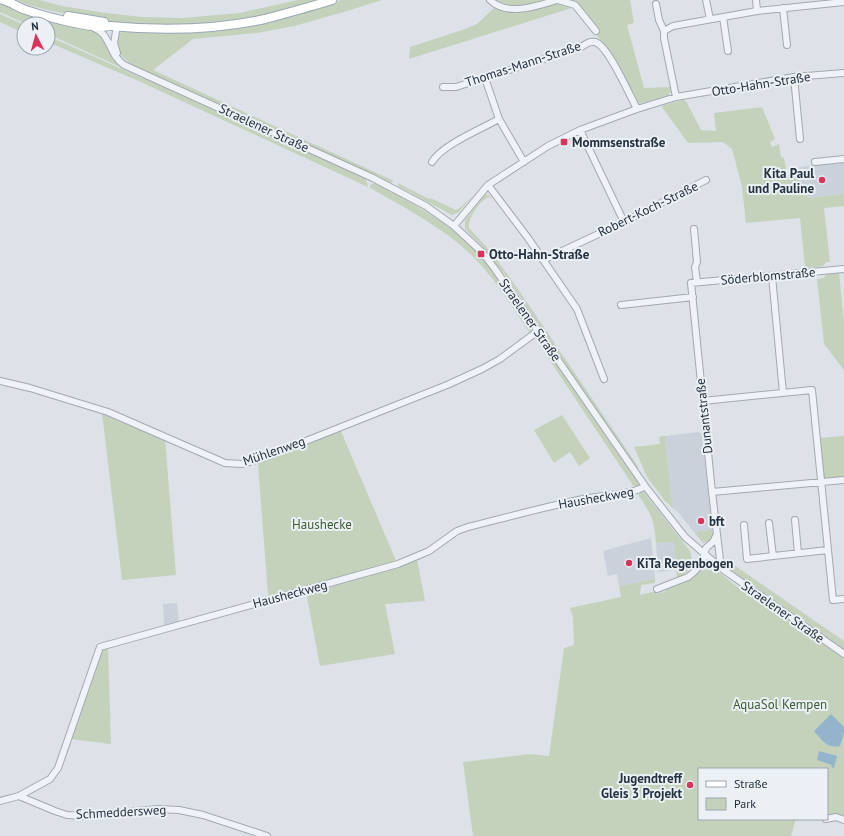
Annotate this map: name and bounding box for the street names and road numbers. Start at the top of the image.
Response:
street label: Thomas-Mann-Straße [463,37,583,91]
street label: Otto-Hahn-Straße [710,68,812,100]
street label: Straelener Straße [216,100,312,156]
street label: Robert-Koch-Straße [595,177,701,241]
street label: Söderblomstraße [720,263,816,289]
street label: Straelener Straße [495,275,565,365]
street label: Dunantstraße [692,377,716,455]
street label: Mühlenweg [241,432,307,470]
street label: Hausheckweg [557,483,635,513]
street label: Hausheckweg [251,576,329,612]
street label: Straelener Straße [738,577,828,647]
street label: Schmeddersweg [75,801,167,823]

